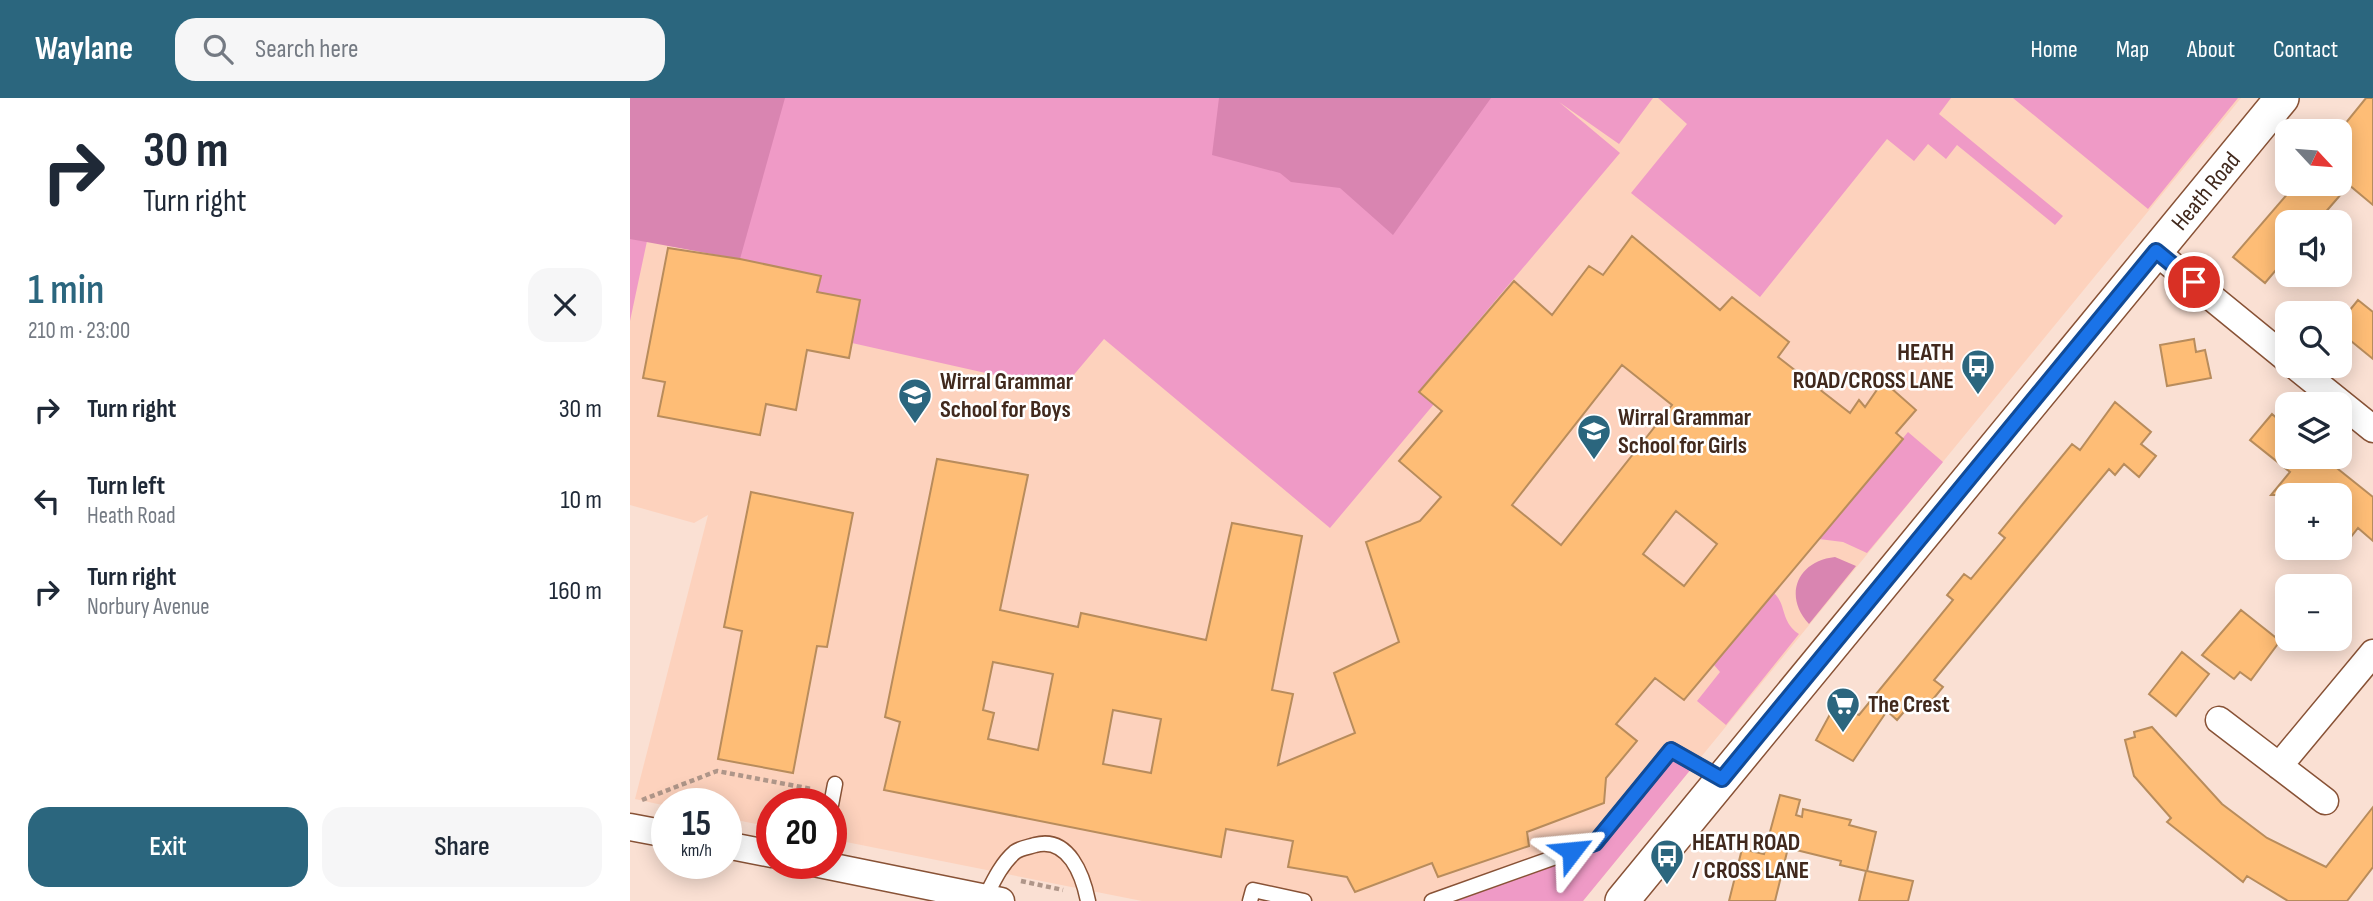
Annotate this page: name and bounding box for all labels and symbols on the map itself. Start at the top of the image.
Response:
north arrow [2275,119,2352,196]
street label: Heath Road [2165,146,2247,236]
pin [2164,252,2224,312]
place label: HEATH ROAD/CROSS LANE [1793,338,1954,395]
bus stop icon: HEATH ROAD/CROSS LANE [1959,347,1997,396]
place label: Wirral Grammar School for Boys [940,367,1074,424]
school or university icon: Wirral Grammar School for Boys [896,376,934,425]
place label: Wirral Grammar School for Girls [1618,403,1752,460]
school or university icon: Wirral Grammar School for Girls [1575,412,1613,461]
supermarket icon: The Crest [1824,685,1862,734]
place label: The Crest [1868,690,1950,719]
speed limit sign: 20 [756,788,847,879]
position arrow [1535,814,1609,888]
place label: HEATH ROAD / CROSS LANE [1692,828,1809,885]
bus stop icon: HEATH ROAD / CROSS LANE [1648,837,1686,886]

